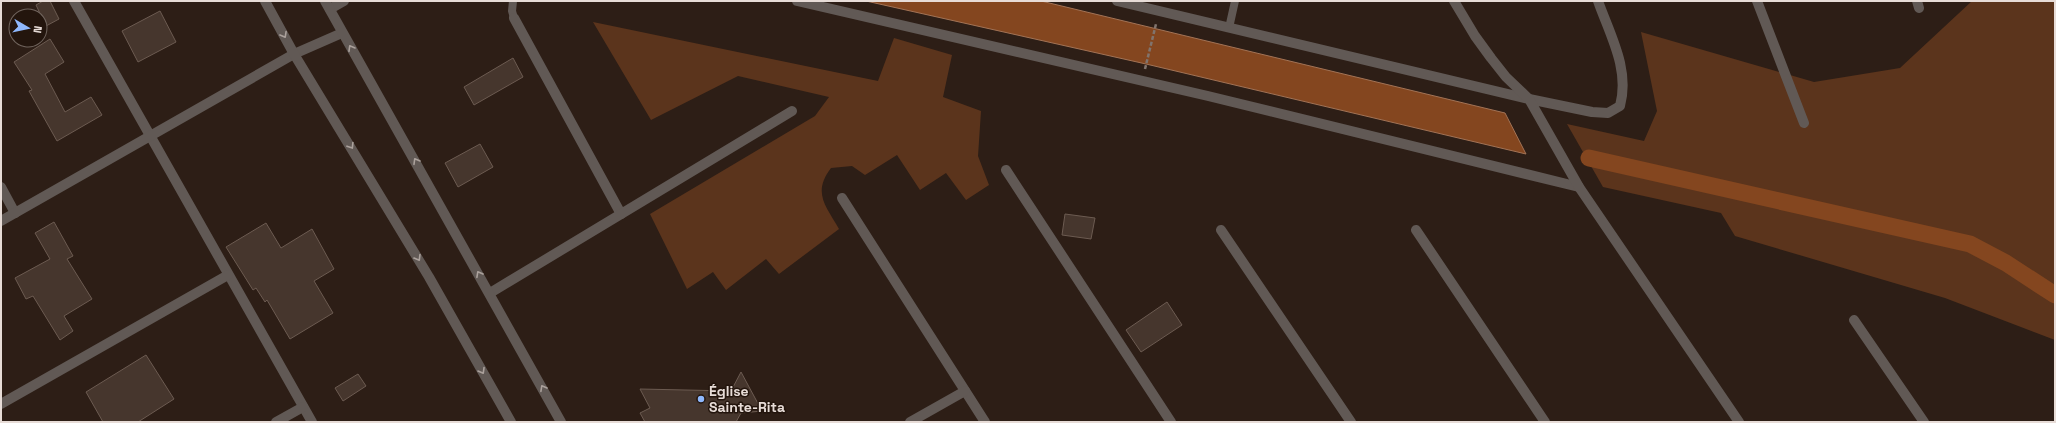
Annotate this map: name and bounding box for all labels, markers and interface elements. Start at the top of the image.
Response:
north arrow [8,8,48,48]
text: N [30,25,45,34]
one-way arrow [279,31,286,38]
one-way arrow [349,45,356,52]
one-way arrow [346,142,354,149]
one-way arrow [413,158,420,165]
one-way arrow [413,254,420,261]
one-way arrow [477,271,484,278]
one-way arrow [478,367,485,374]
place label: Église Sainte-Rita [709,382,785,416]
one-way arrow [540,385,547,392]
marker: Église Sainte-Rita [696,394,706,404]

